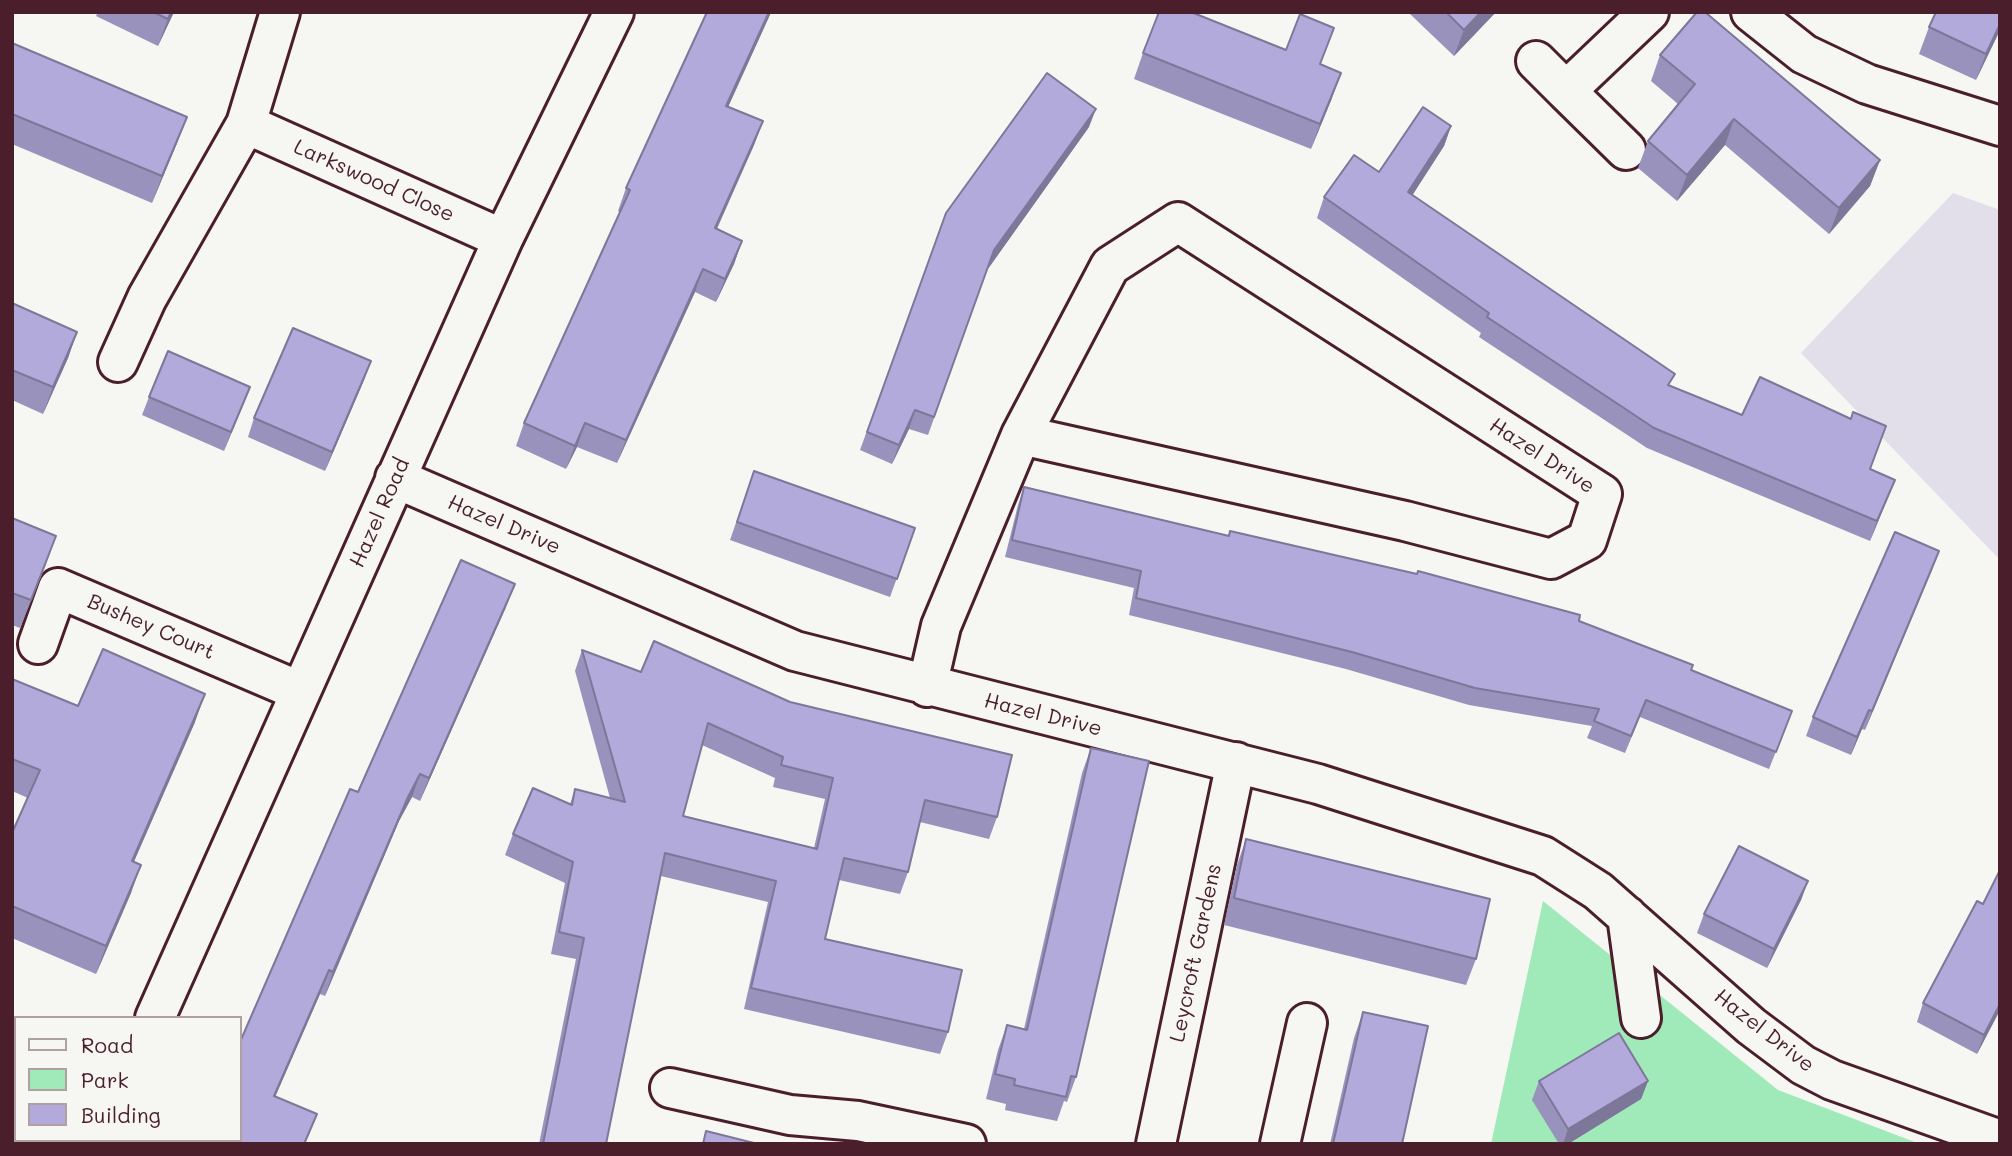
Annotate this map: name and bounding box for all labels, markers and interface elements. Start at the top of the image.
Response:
street label: Larkswood Close [290,134,458,228]
street label: Hazel Drive [1485,413,1599,499]
street label: Hazel Road [345,454,415,572]
street label: Hazel Drive [444,490,564,560]
street label: Bushey Court [83,589,219,665]
street label: Hazel Drive [982,688,1104,742]
street label: Leycroft Gardens [1165,861,1227,1045]
street label: Hazel Drive [1709,984,1819,1078]
legend [14,1016,242,1142]
text: Road [81,1031,133,1058]
text: Park [81,1066,129,1093]
text: Building [81,1101,161,1128]

